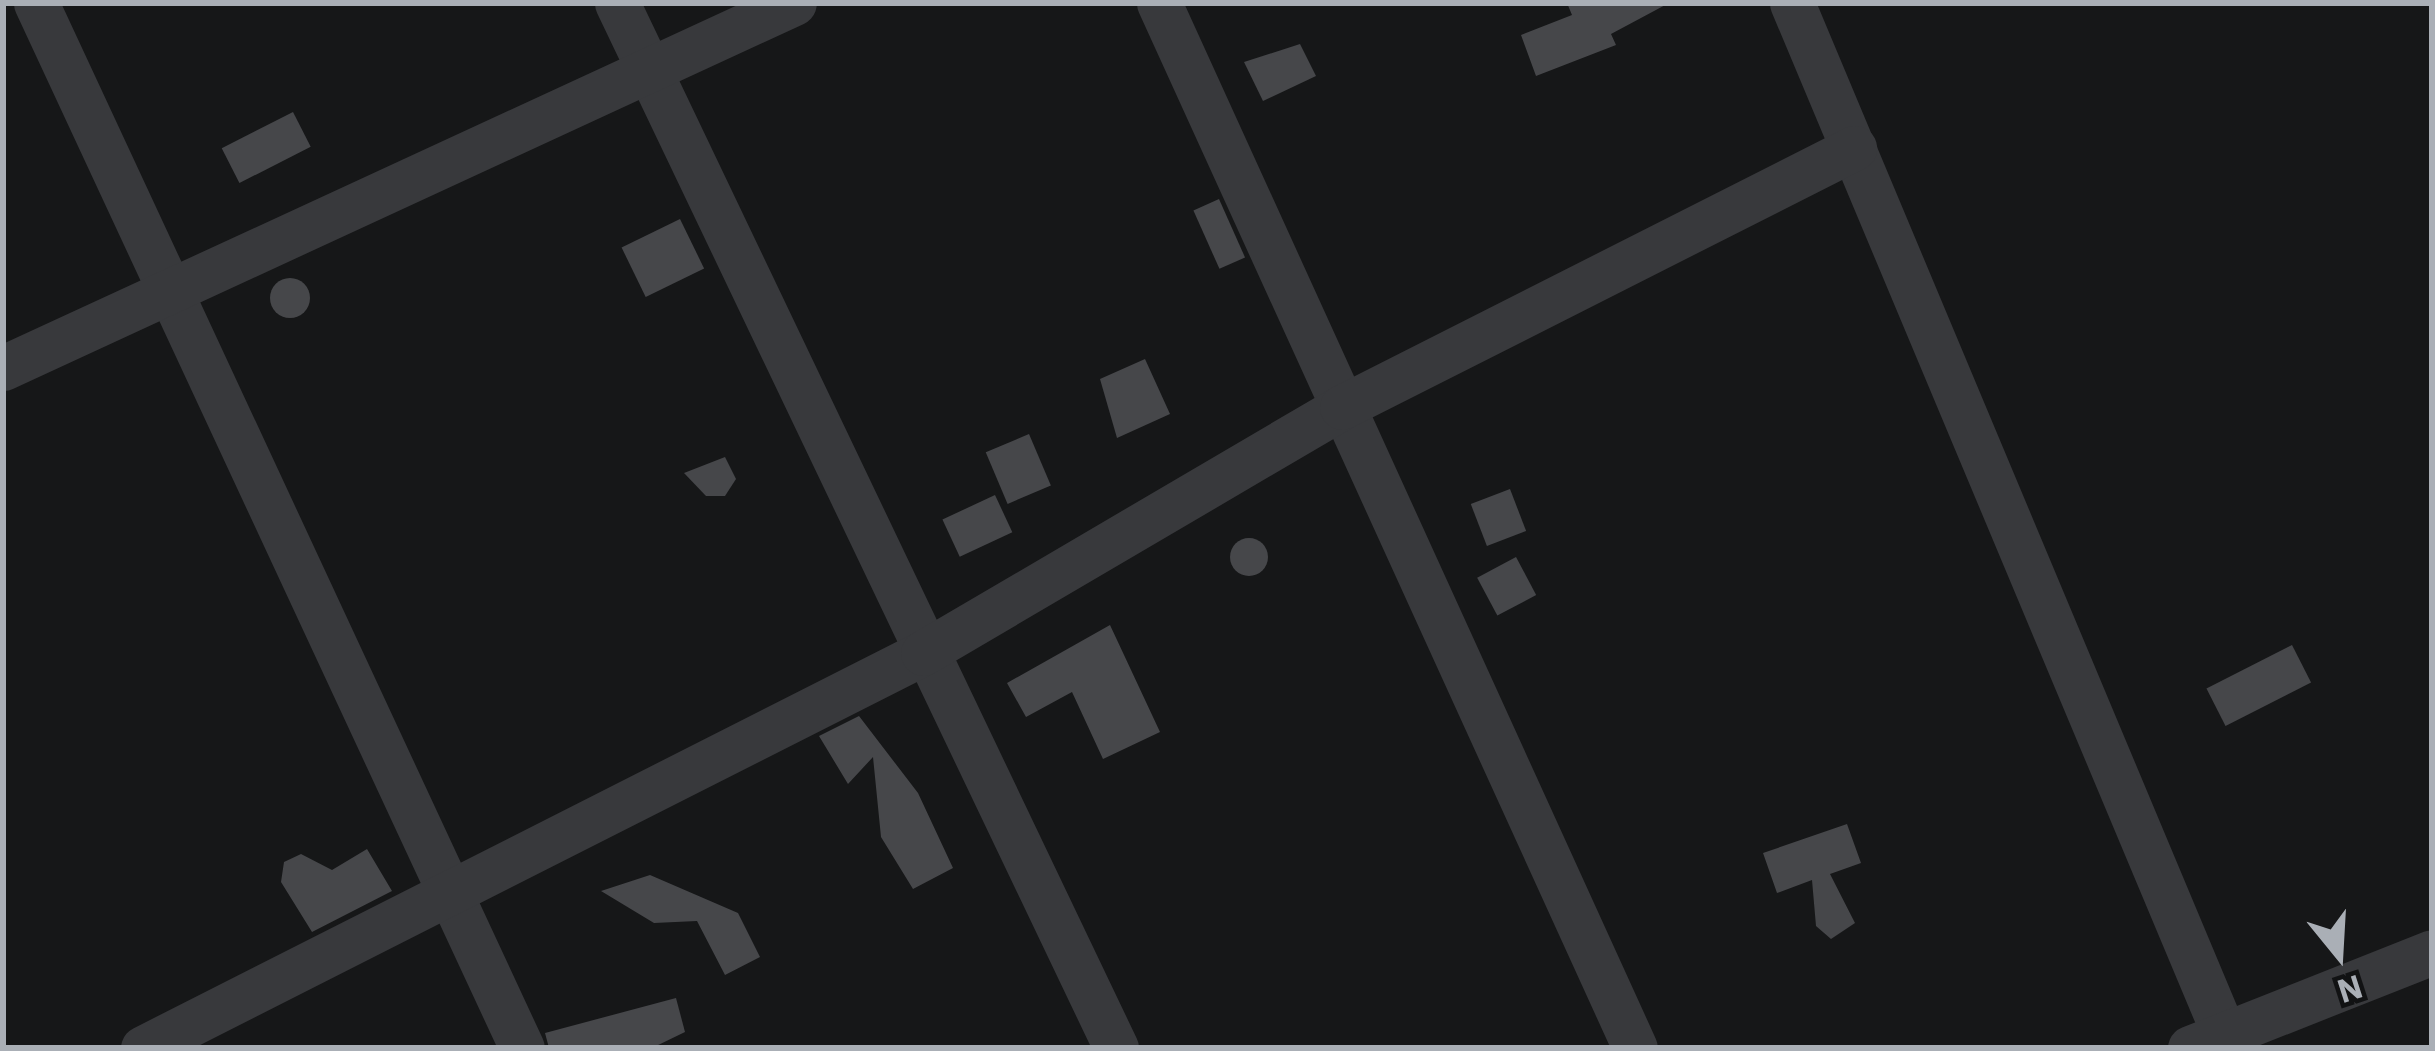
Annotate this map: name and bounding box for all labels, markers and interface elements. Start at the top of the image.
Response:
north arrow [2279,895,2399,1015]
text: N [2332,966,2368,1014]

